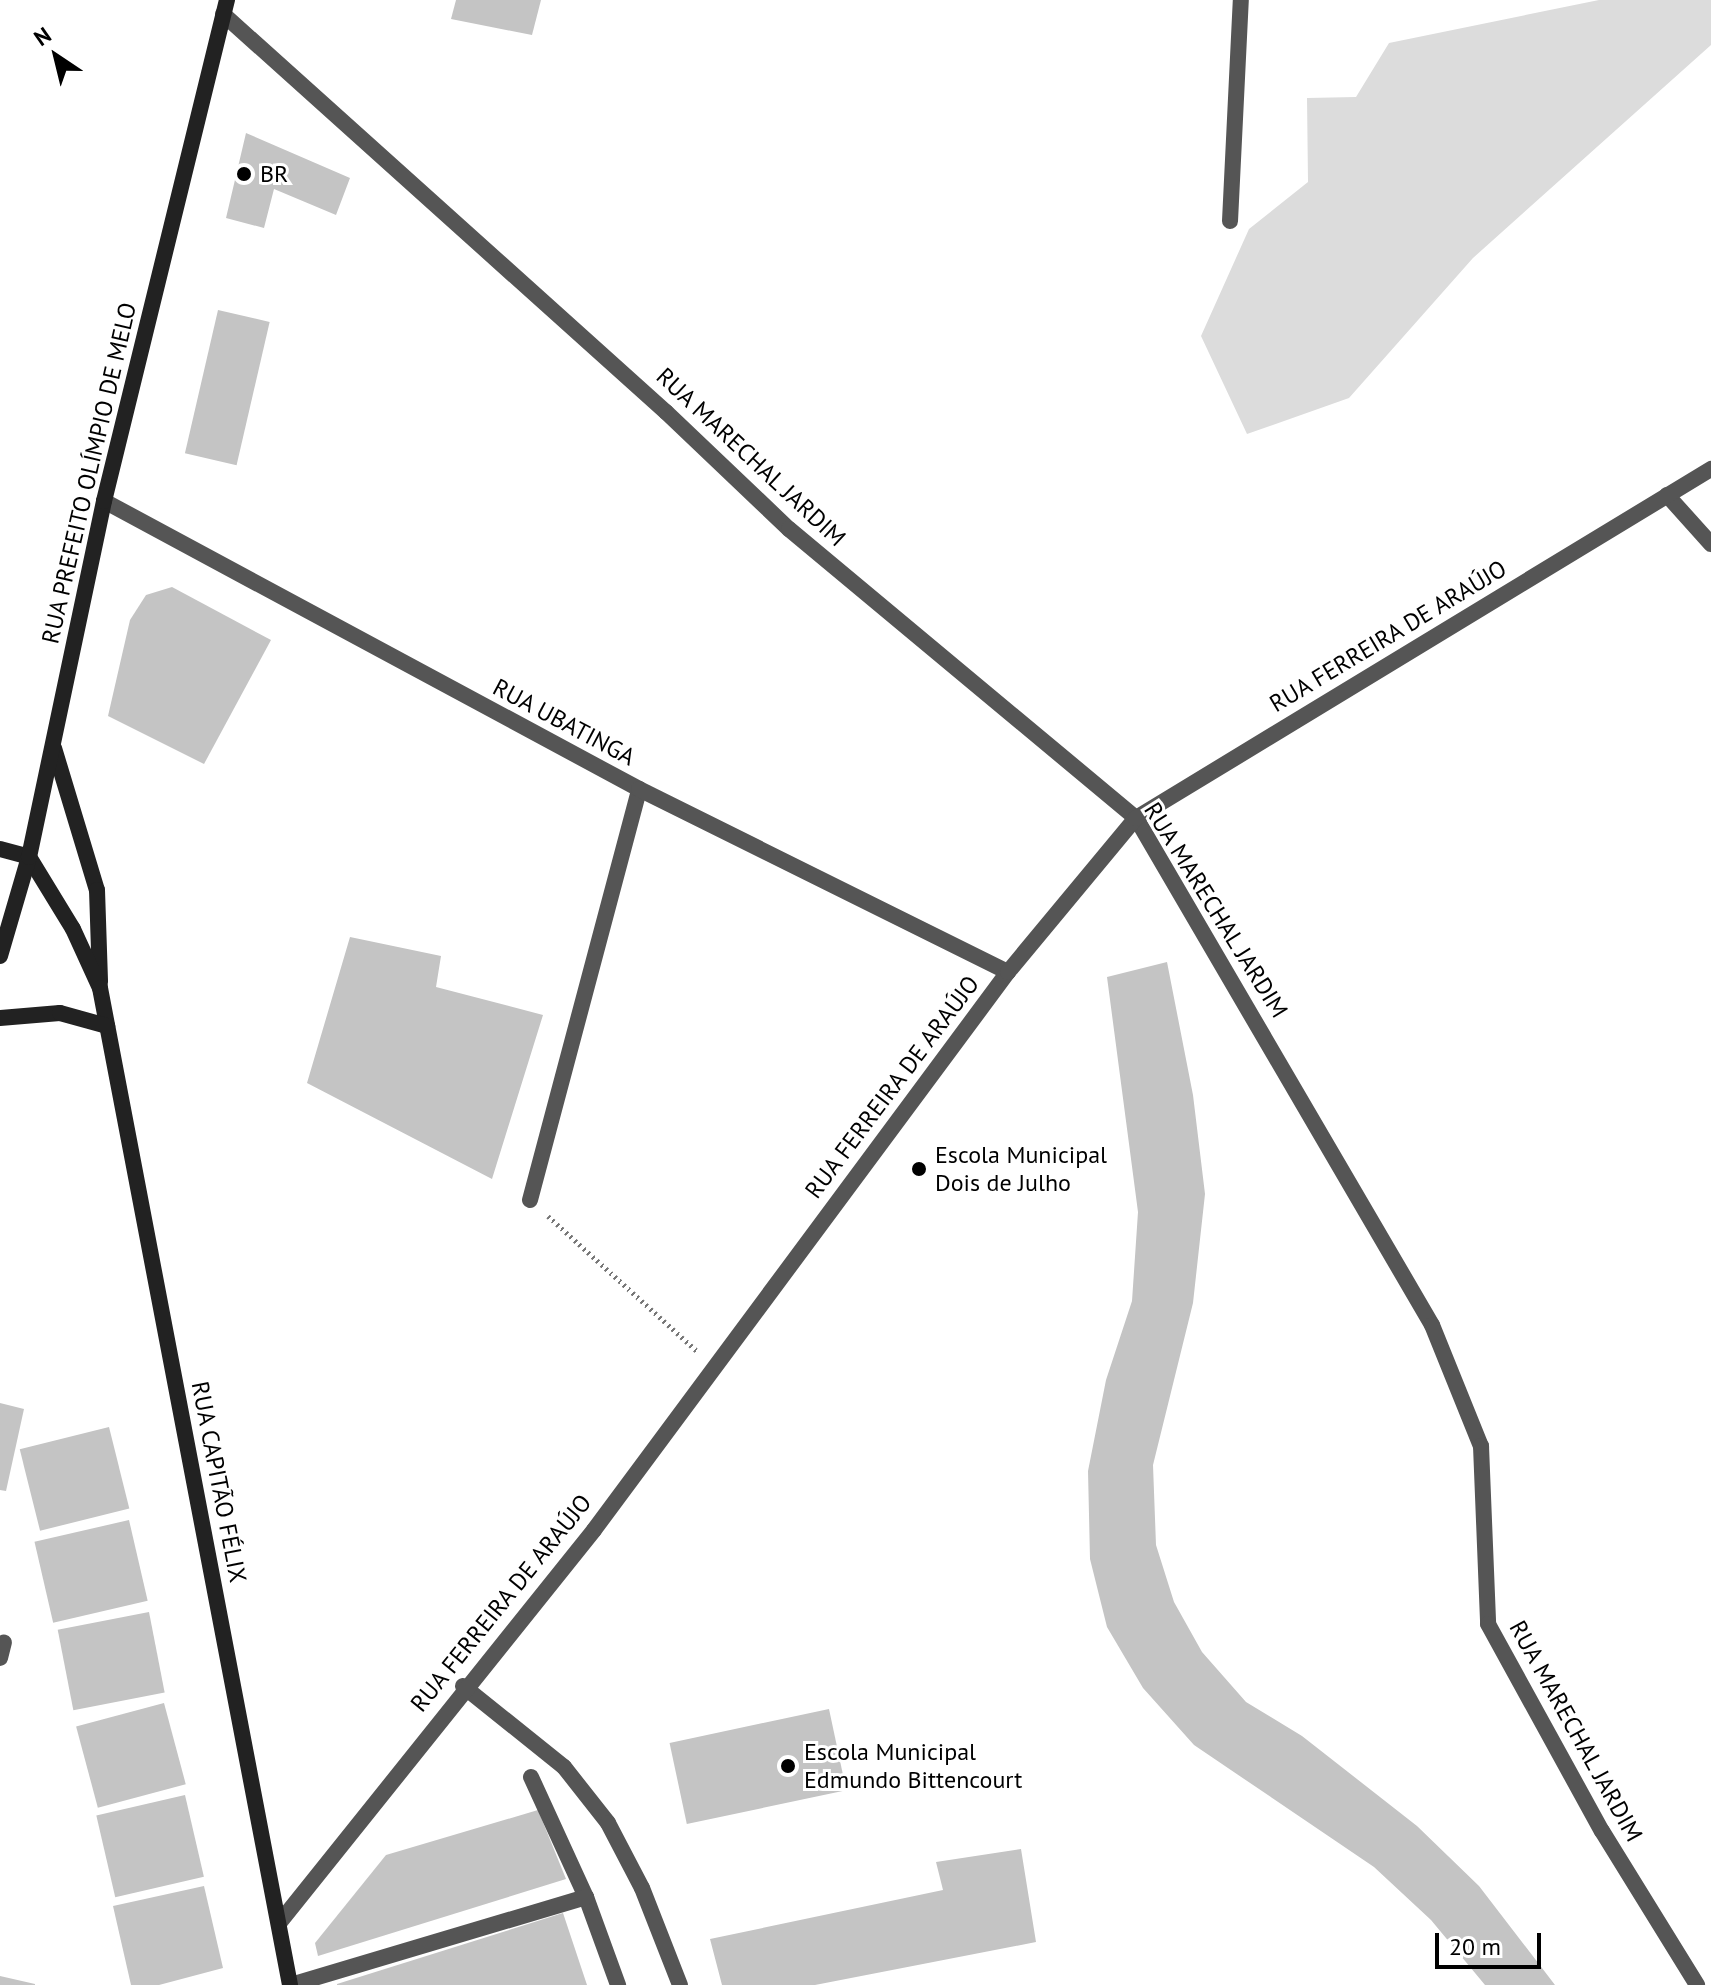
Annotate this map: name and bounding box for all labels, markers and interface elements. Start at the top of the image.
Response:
north arrow [16,16,96,96]
text: N [28,21,56,52]
place label: BR [260,160,288,188]
marker: BR [235,165,253,183]
street label: RUA PREFEITO OLÍMPIO DE MELO [36,299,142,647]
street label: RUA MARECHAL JARDIM [650,361,852,553]
street label: RUA FERREIRA DE ARAÚJO [1263,553,1513,719]
street label: RUA UBATINGA [488,672,640,772]
street label: RUA MARECHAL JARDIM [1137,796,1295,1024]
street label: RUA FERREIRA DE ARAÚJO [798,969,986,1205]
place label: Escola Municipal Dois de Julho [935,1141,1107,1197]
marker: Escola Municipal Dois de Julho [910,1160,928,1178]
street label: RUA CAPITÃO FÉLIX [185,1378,253,1586]
street label: RUA FERREIRA DE ARAÚJO [404,1488,598,1718]
street label: RUA MARECHAL JARDIM [1503,1615,1649,1847]
place label: Escola Municipal Edmundo Bittencourt [804,1738,1022,1794]
marker: Escola Municipal Edmundo Bittencourt [779,1757,797,1775]
scale bar [1439,1917,1545,1967]
text: 20 m [1449,1931,1501,1962]

